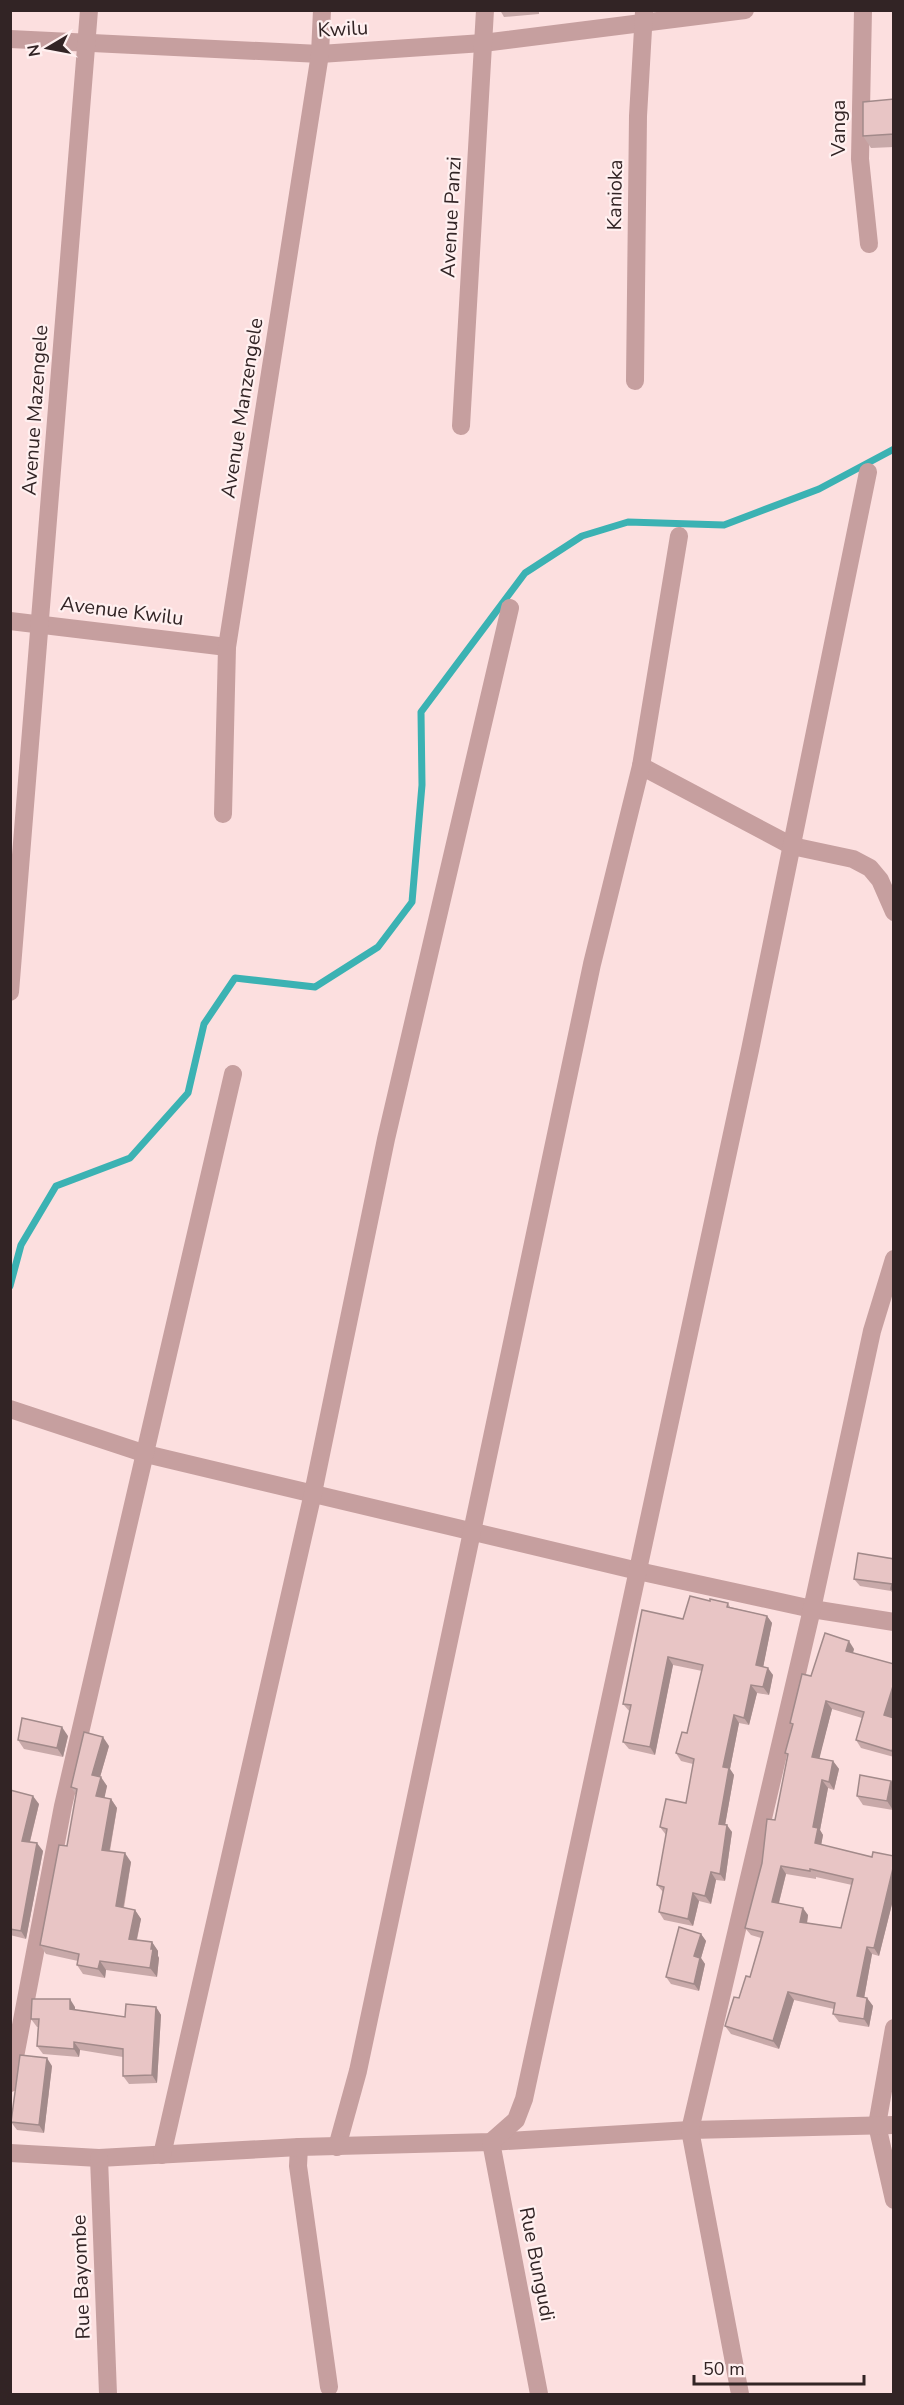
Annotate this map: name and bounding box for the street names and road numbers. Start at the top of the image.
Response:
street label: Kwilu [317,14,369,44]
street label: Vanga [825,100,852,157]
street label: Avenue Panzi [434,156,468,278]
street label: Kanioka [601,159,629,231]
street label: Avenue Manzengele [214,316,270,500]
street label: Avenue Mazengele [16,324,54,496]
street label: Avenue Kwilu [59,590,185,632]
street label: Rue Bungudi [513,2205,561,2323]
street label: Rue Bayombe [65,2214,97,2340]

